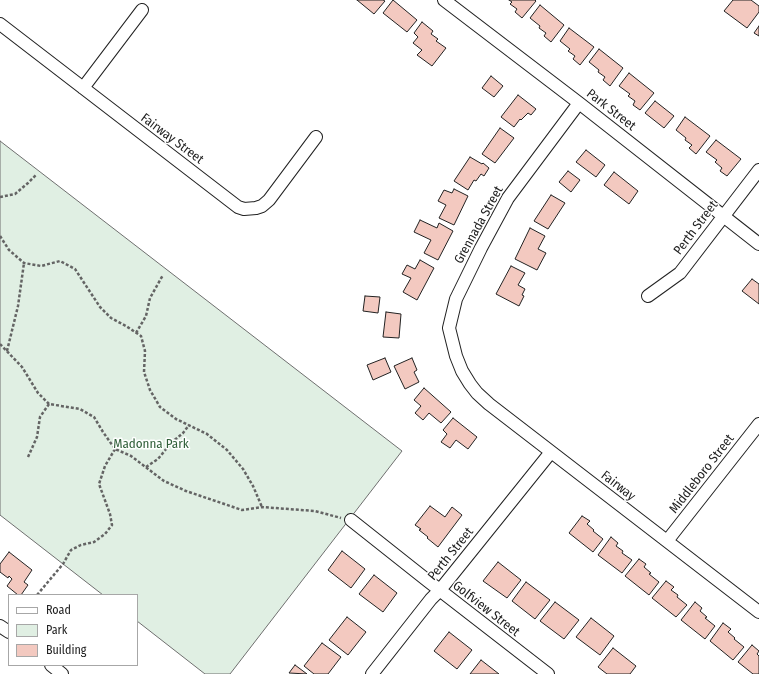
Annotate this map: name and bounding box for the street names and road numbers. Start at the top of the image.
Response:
street label: Park Street [583,86,639,134]
street label: Fairway Street [138,110,206,168]
street label: Grennada Street [451,183,507,267]
street label: Perth Street [671,198,721,258]
street label: Middleboro Street [666,431,738,517]
street label: Fairway [598,468,638,504]
street label: Perth Street [425,524,477,584]
street label: Golfview Street [449,578,523,640]

